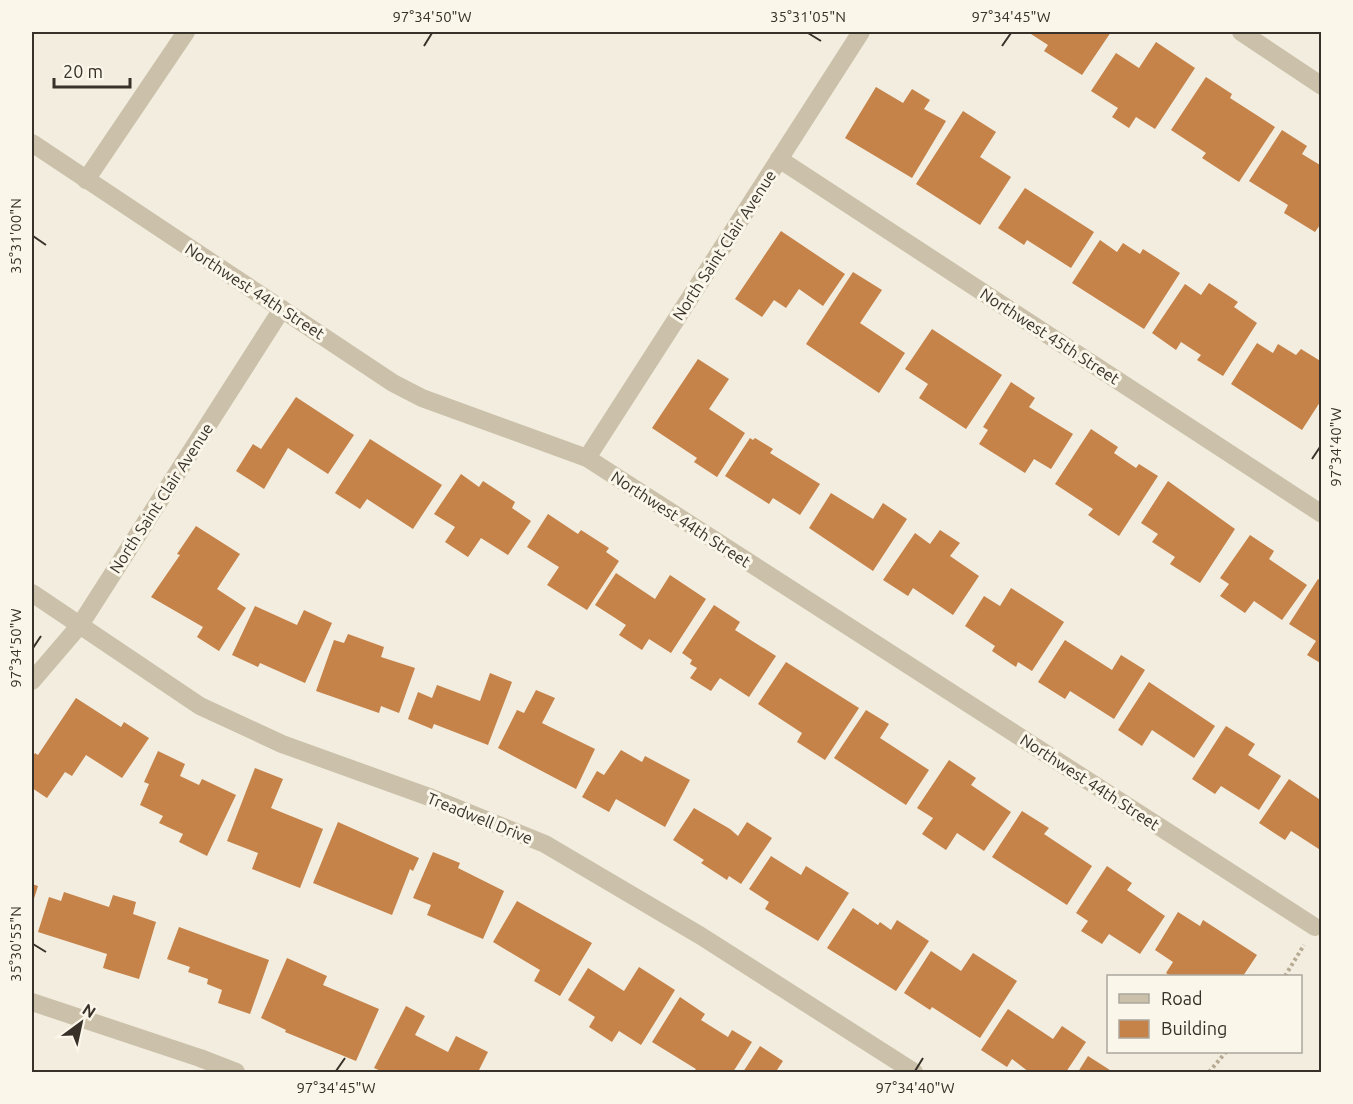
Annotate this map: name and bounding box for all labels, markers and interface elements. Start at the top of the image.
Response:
text: 97°34'50"W [392,8,472,25]
text: 35°31'05"N [770,8,846,25]
text: 97°34'45"W [971,8,1051,25]
scale bar [54,51,130,89]
text: 20 m [63,61,103,81]
street label: North Saint Clair Avenue [669,167,779,323]
text: 35°31'00"N [7,198,24,274]
street label: Northwest 44th Street [182,239,329,343]
street label: Northwest 45th Street [977,284,1124,388]
text: 97°34'40"W [1327,407,1344,487]
street label: North Saint Clair Avenue [106,420,216,576]
street label: Northwest 44th Street [608,467,755,571]
text: 97°34'50"W [7,608,24,688]
street label: Northwest 44th Street [1017,730,1164,834]
street label: Treadwell Drive [425,789,535,847]
text: 35°30'55"N [7,906,24,982]
legend [1107,975,1302,1053]
text: Road [1161,988,1203,1008]
north arrow [51,993,111,1053]
text: N [79,1000,99,1021]
text: Building [1161,1018,1227,1038]
text: 97°34'45"W [296,1079,376,1096]
text: 97°34'40"W [875,1079,955,1096]

